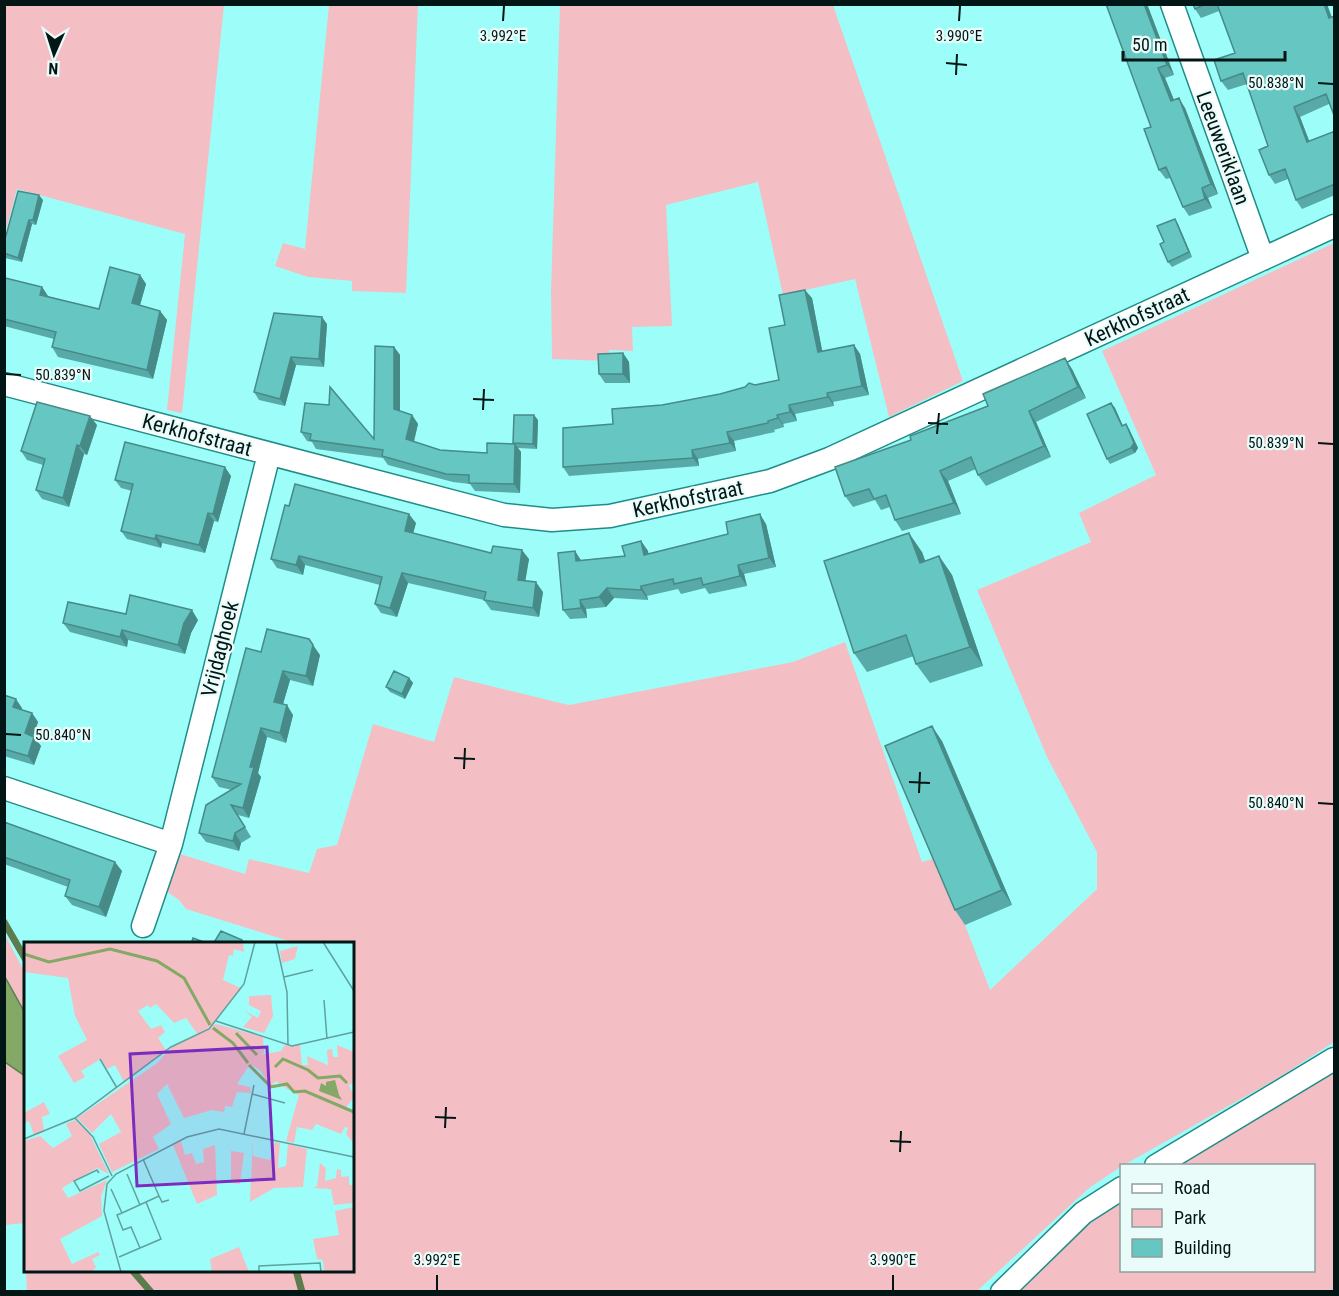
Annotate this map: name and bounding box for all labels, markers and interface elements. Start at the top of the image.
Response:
north arrow [24,24,84,84]
scale bar [1123,24,1285,62]
text: 3.992°E [480,27,526,45]
text: 3.990°E [936,27,982,45]
text: 50 m [1132,34,1167,55]
text: N [48,59,59,78]
text: 50.838°N [1248,74,1304,92]
street label: Leeuweriklaan [1191,88,1255,208]
street label: Kerkhofstraat [1081,282,1193,352]
text: 50.839°N [35,366,91,384]
street label: Kerkhofstraat [140,409,254,461]
text: 50.839°N [1248,434,1304,452]
street label: Kerkhofstraat [631,476,745,522]
street label: Vrijdaghoek [196,598,244,700]
text: 50.840°N [35,726,91,744]
text: 50.840°N [1248,794,1304,812]
inset map [24,942,354,1272]
legend [1120,1164,1315,1272]
text: Road [1174,1177,1210,1198]
text: Park [1174,1207,1206,1228]
text: Building [1174,1237,1231,1258]
text: 3.992°E [414,1251,460,1269]
text: 3.990°E [870,1251,916,1269]

